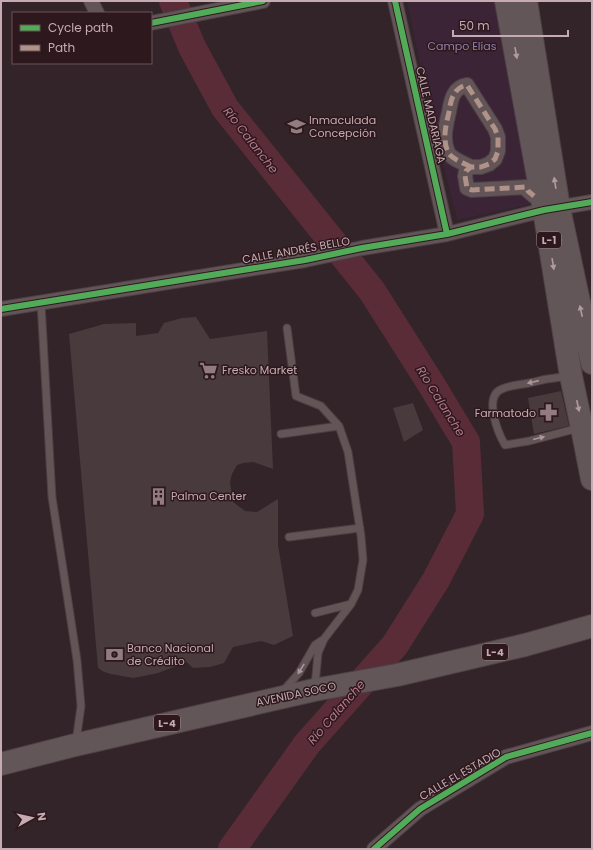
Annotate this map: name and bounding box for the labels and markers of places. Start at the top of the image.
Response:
place label: Inmaculada Concepción [309,112,376,141]
school or university icon: Inmaculada Concepción [286,116,306,136]
supermarket icon: Fresko Market [199,360,219,380]
place label: Fresko Market [222,362,297,378]
pharmacy icon: Farmatodo [539,403,559,423]
place label: Farmatodo [475,405,536,421]
building icon: Palma Center [148,486,168,506]
place label: Palma Center [171,488,247,504]
place label: Banco Nacional de Crédito [127,640,214,669]
bank icon: Banco Nacional de Crédito [104,644,124,664]

